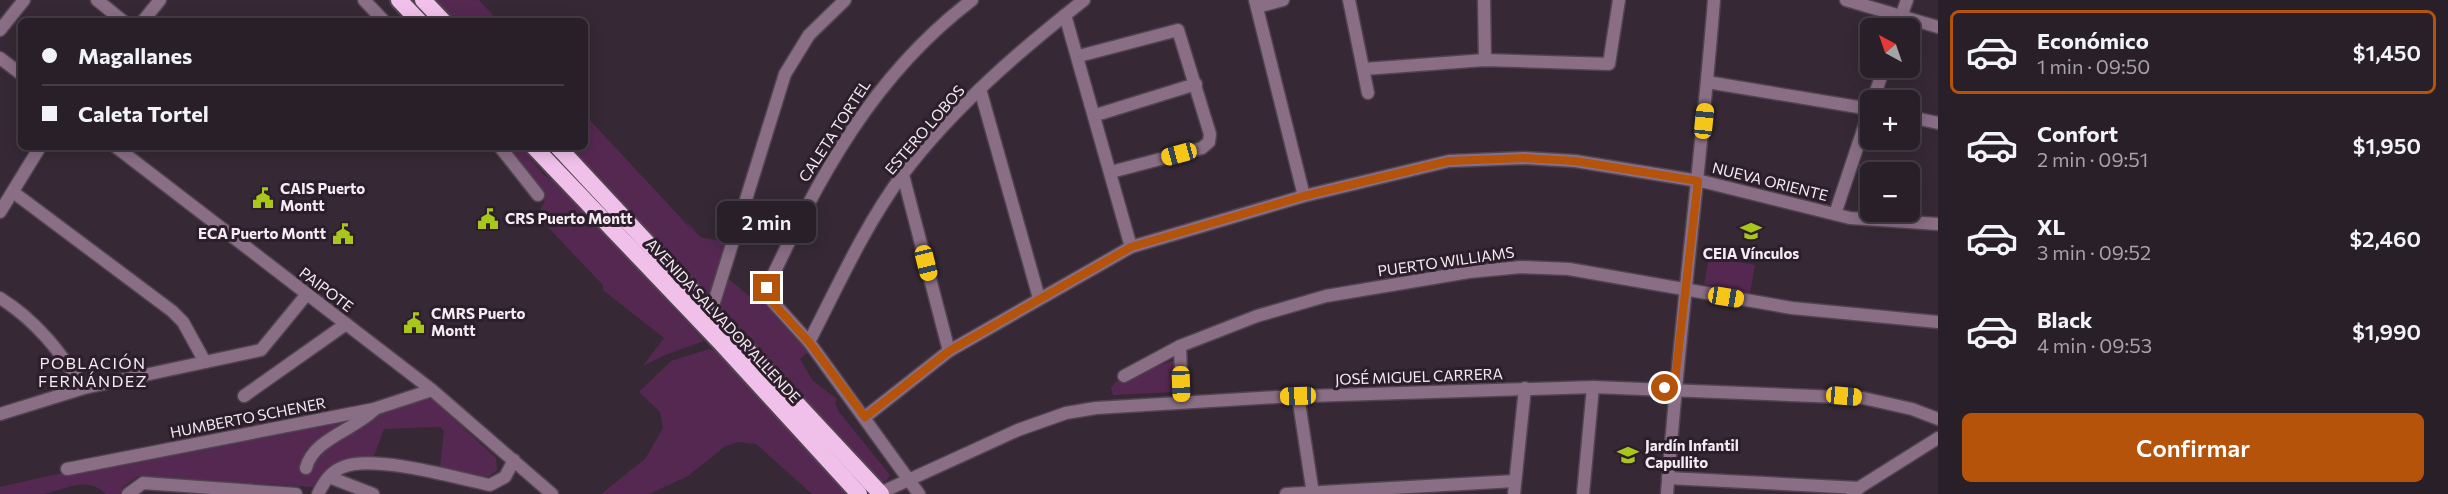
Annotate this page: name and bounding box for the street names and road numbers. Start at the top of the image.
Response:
street label: CALETA TORTEL [795,76,874,185]
street label: ESTERO LOBOS [881,81,968,178]
street label: NUEVA ORIENTE [1710,158,1830,204]
street label: AVENIDA SALVADOR ALLENDE [643,235,805,406]
street label: PUERTO WILLIAMS [1376,242,1515,280]
street label: PAIPOTE [296,263,357,315]
street label: JOSÉ MIGUEL CARRERA [1335,363,1503,388]
street label: HUMBERTO SCHENER [168,393,327,441]

